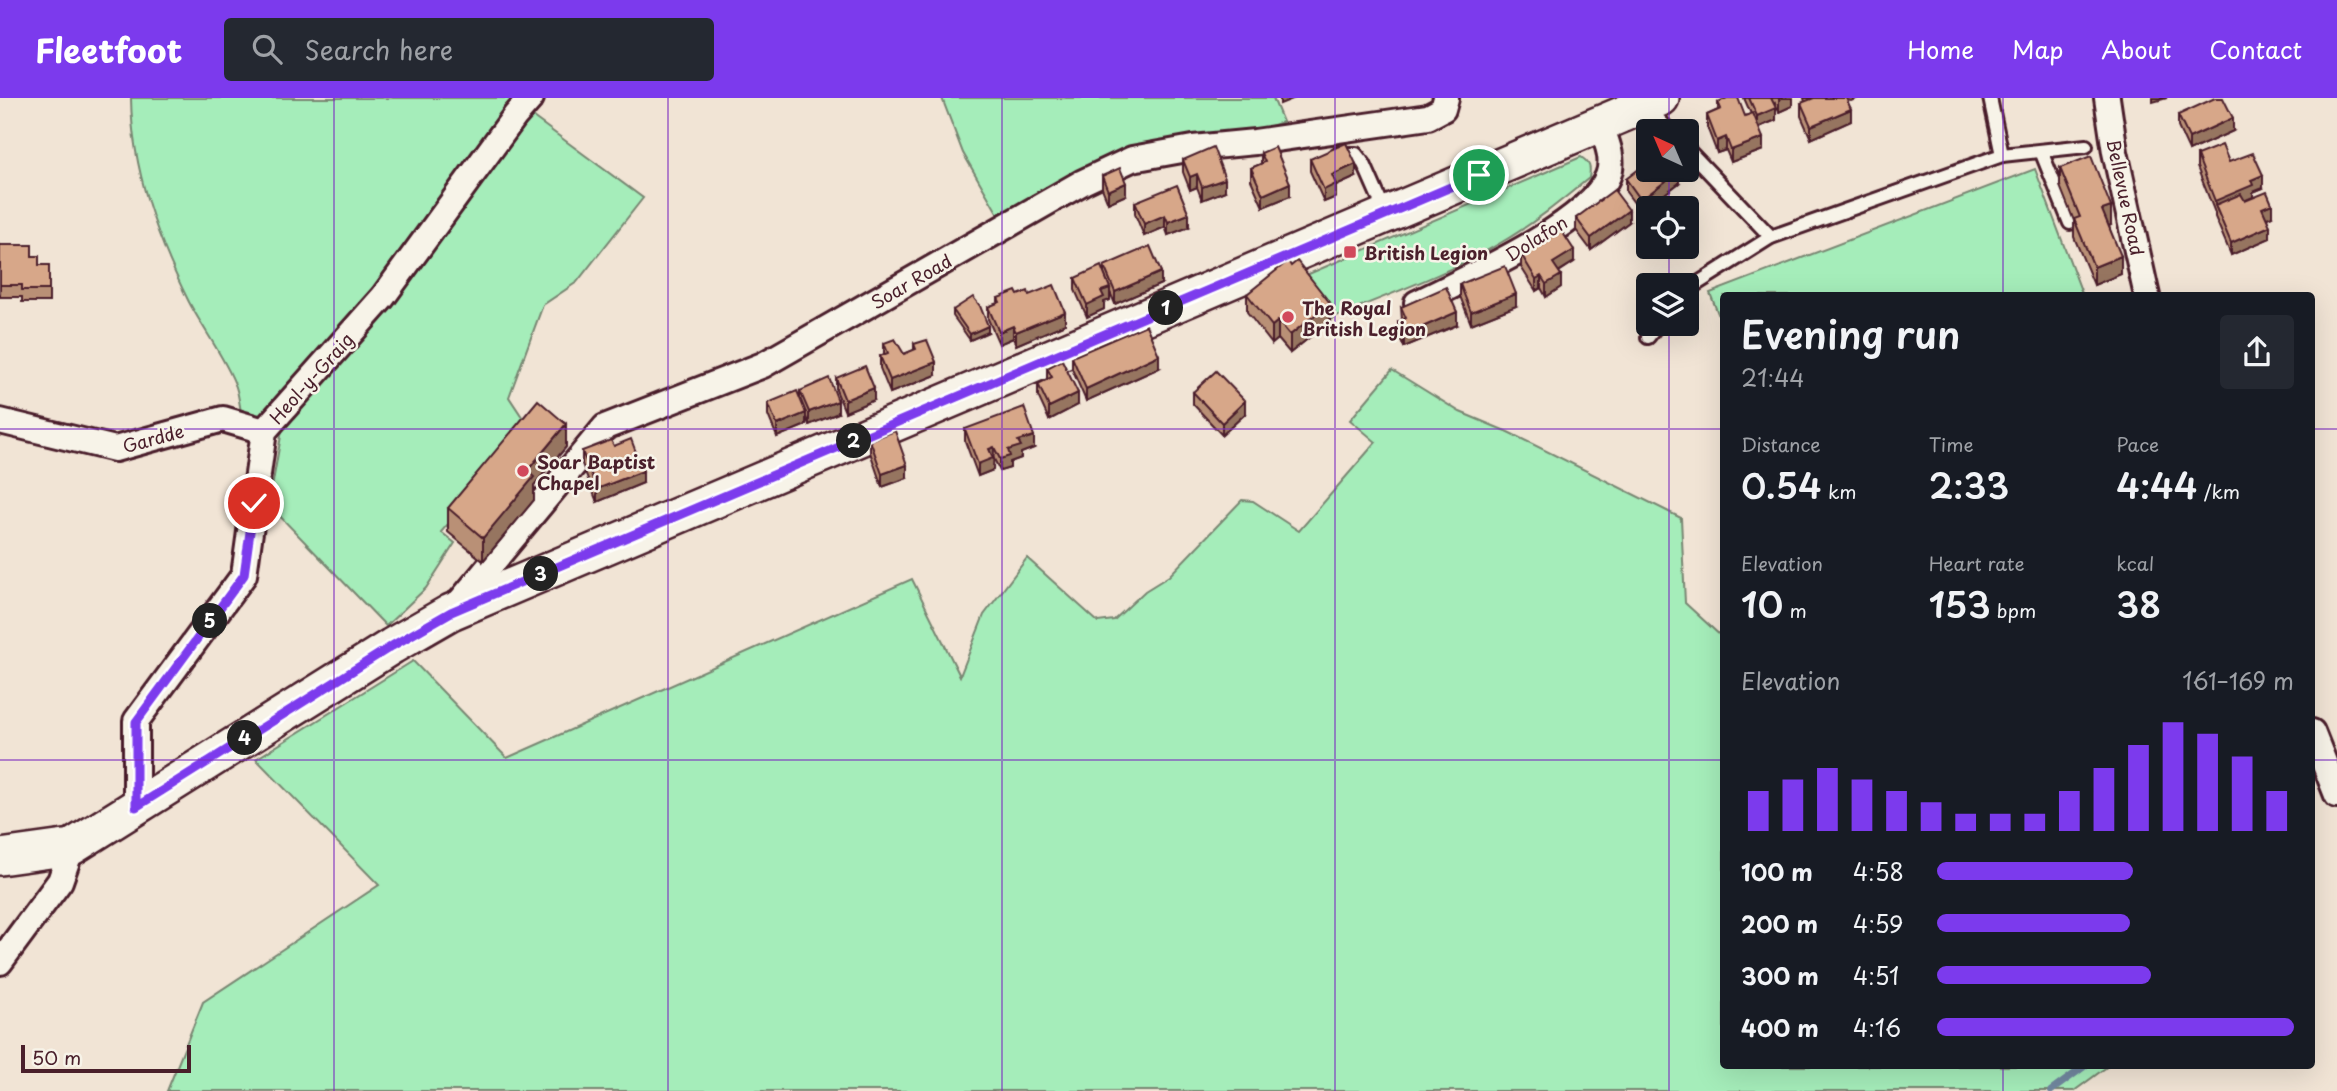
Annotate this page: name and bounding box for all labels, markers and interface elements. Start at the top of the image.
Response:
search box [224,18,714,81]
text: Fleetfoot [35,24,182,74]
icon: search [248,30,286,68]
text: Search here [304,30,453,69]
text: Home [1907,31,1974,67]
text: Map [2012,31,2063,67]
text: About [2101,31,2171,67]
text: Contact [2209,31,2302,67]
north arrow [1636,119,1699,182]
map controls [1636,119,1699,336]
street label: Bellevue Road [2100,136,2152,258]
pin [1449,145,1509,205]
icon: arrive [1460,156,1498,194]
button: locate [1636,196,1699,259]
street label: Dolafon [1500,208,1572,268]
place label: British Legion [1364,239,1488,266]
marker: British Legion [1342,244,1358,260]
street label: Soar Road [865,247,957,315]
button: layers [1636,273,1699,336]
pin: 1 [1148,290,1184,326]
text: 1 [1161,293,1170,321]
place label: The Royal British Legion [1302,294,1426,342]
text: Evening run [1741,305,1960,362]
marker: The Royal British Legion [1280,309,1296,325]
button: share [2220,315,2294,389]
street label: Heol-y-Graig [263,326,359,430]
text: 21:44 [1741,360,1805,395]
street label: Gardde [119,417,187,459]
pin: 2 [836,424,872,458]
text: 2 [847,426,860,454]
text: Distance [1741,430,1821,458]
text: Time [1929,430,1974,458]
text: Pace [2116,430,2159,458]
place label: Soar Baptist Chapel [537,448,656,496]
text: 0.54 [1741,458,1822,511]
text: 2:33 [1929,458,2009,511]
text: 4:44 [2116,458,2197,511]
marker: Soar Baptist Chapel [515,463,531,479]
pin [224,473,284,533]
text: km [1822,477,1856,505]
text: /km [2197,477,2240,505]
icon: check [235,484,273,522]
text: Elevation [1741,549,1823,577]
text: Heart rate [1929,549,2025,577]
text: kcal [2116,549,2154,577]
pin: 3 [524,556,558,592]
text: 3 [534,559,547,587]
text: 10 [1741,577,1783,630]
text: 153 [1929,577,1991,630]
text: 38 [2116,577,2161,630]
text: m [1783,596,1807,624]
text: bpm [1991,596,2036,624]
pin: 5 [192,603,228,638]
text: 5 [203,606,216,634]
text: Elevation [1741,663,1840,698]
text: 161–169 m [2182,663,2294,698]
pin: 4 [228,720,262,756]
text: 4 [238,723,251,751]
text: 100 m [1741,854,1813,889]
text: 4:58 [1853,854,1904,889]
text: 200 m [1741,906,1818,941]
text: 4:59 [1853,906,1903,941]
text: 300 m [1741,958,1819,993]
text: 4:51 [1853,958,1899,993]
text: 400 m [1741,1010,1819,1045]
text: 4:16 [1853,1010,1901,1045]
scale bar [21,1042,191,1074]
text: 50 m [32,1043,81,1071]

